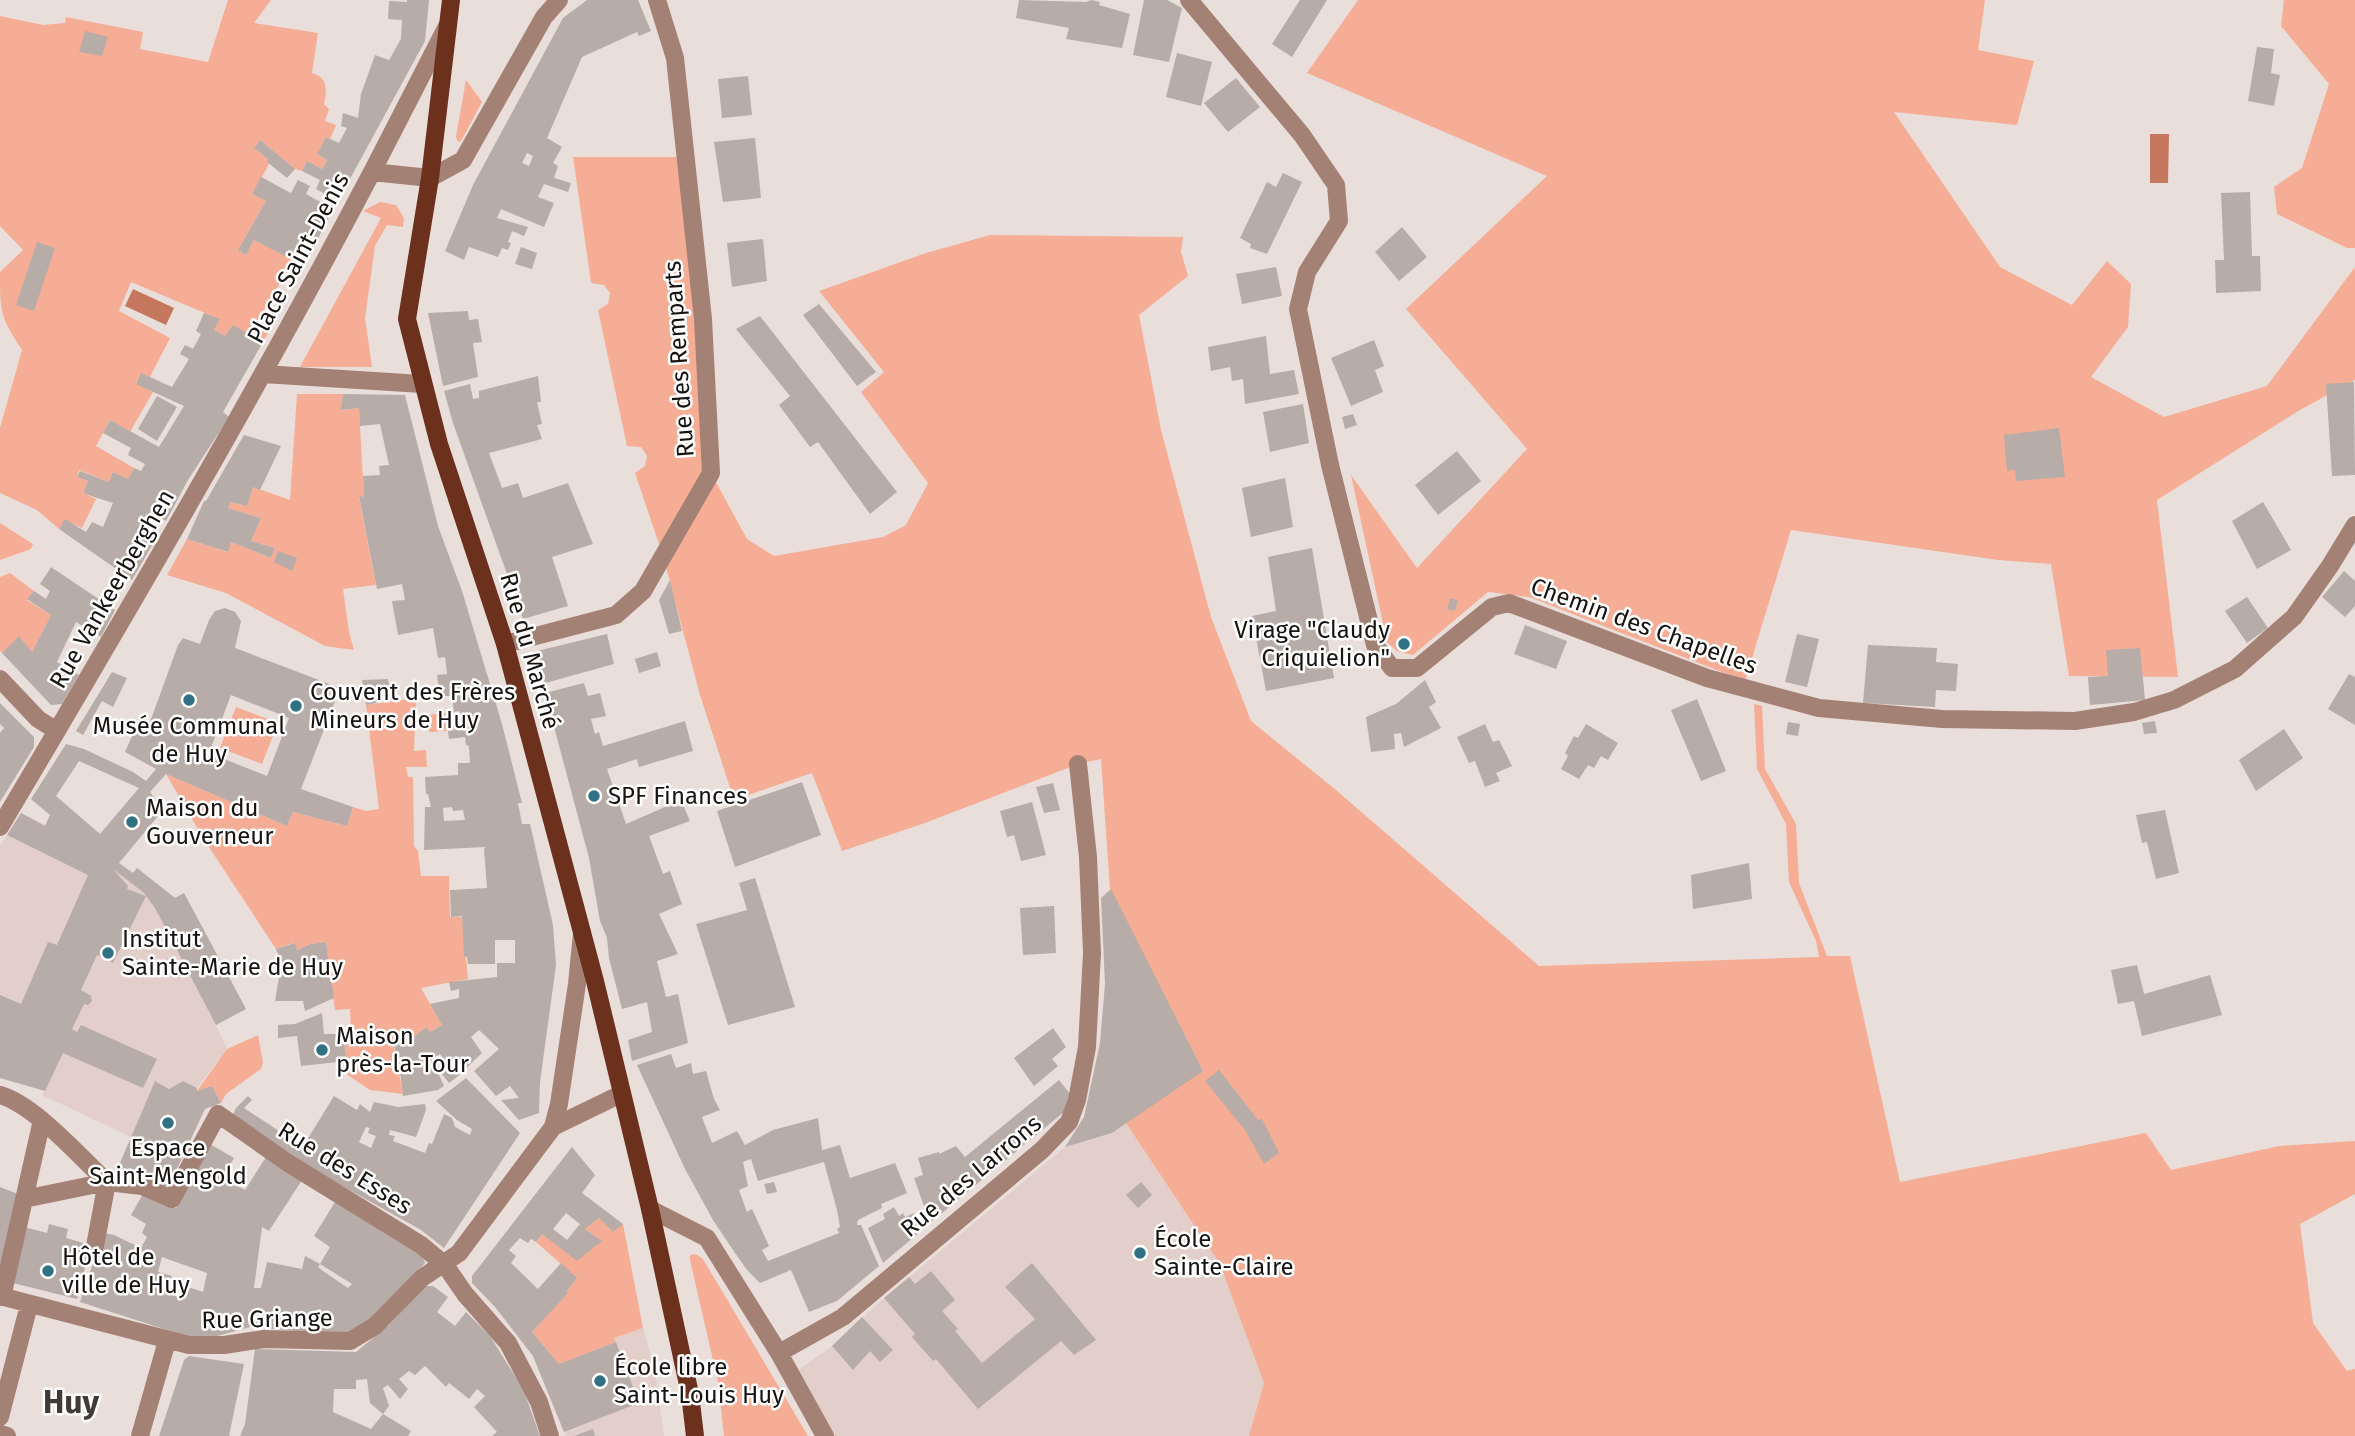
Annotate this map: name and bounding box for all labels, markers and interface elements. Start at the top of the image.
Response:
street label: Place Saint-Denis [241,168,355,348]
street label: Rue des Remparts [658,260,700,458]
street label: Rue Vankeerberghen [44,485,180,693]
street label: Rue du Marché [494,570,566,732]
street label: Chemin des Chapelles [1527,572,1761,680]
place label: Virage "Claudy Criquielion" [1234,616,1390,672]
marker: Virage "Claudy Criquielion" [1396,636,1412,652]
place label: Couvent des Frères Mineurs de Huy [310,678,515,734]
marker: Musée Communal de Huy [181,692,197,708]
marker: Couvent des Frères Mineurs de Huy [288,698,304,714]
place label: Musée Communal de Huy [93,712,285,768]
place label: SPF Finances [608,782,747,810]
marker: SPF Finances [586,788,602,804]
place label: Maison du Gouverneur [146,794,274,850]
marker: Maison du Gouverneur [124,814,140,830]
place label: Institut Sainte-Marie de Huy [122,925,343,981]
marker: Institut Sainte-Marie de Huy [100,945,116,961]
place label: Maison près-la-Tour [336,1022,470,1078]
marker: Maison près-la-Tour [314,1042,330,1058]
street label: Rue des Larrons [895,1109,1047,1243]
marker: Espace Saint-Mengold [160,1115,176,1131]
street label: Rue des Esses [273,1116,417,1220]
place label: Espace Saint-Mengold [89,1134,247,1190]
place label: École Sainte-Claire [1154,1224,1294,1281]
place label: Hôtel de ville de Huy [62,1243,190,1299]
marker: École Sainte-Claire [1132,1245,1148,1261]
marker: Hôtel de ville de Huy [40,1263,56,1279]
street label: Rue Griange [201,1304,333,1334]
place label: École libre Saint-Louis Huy [614,1352,784,1409]
marker: École libre Saint-Louis Huy [592,1373,608,1389]
district label: Huy [43,1383,100,1421]

